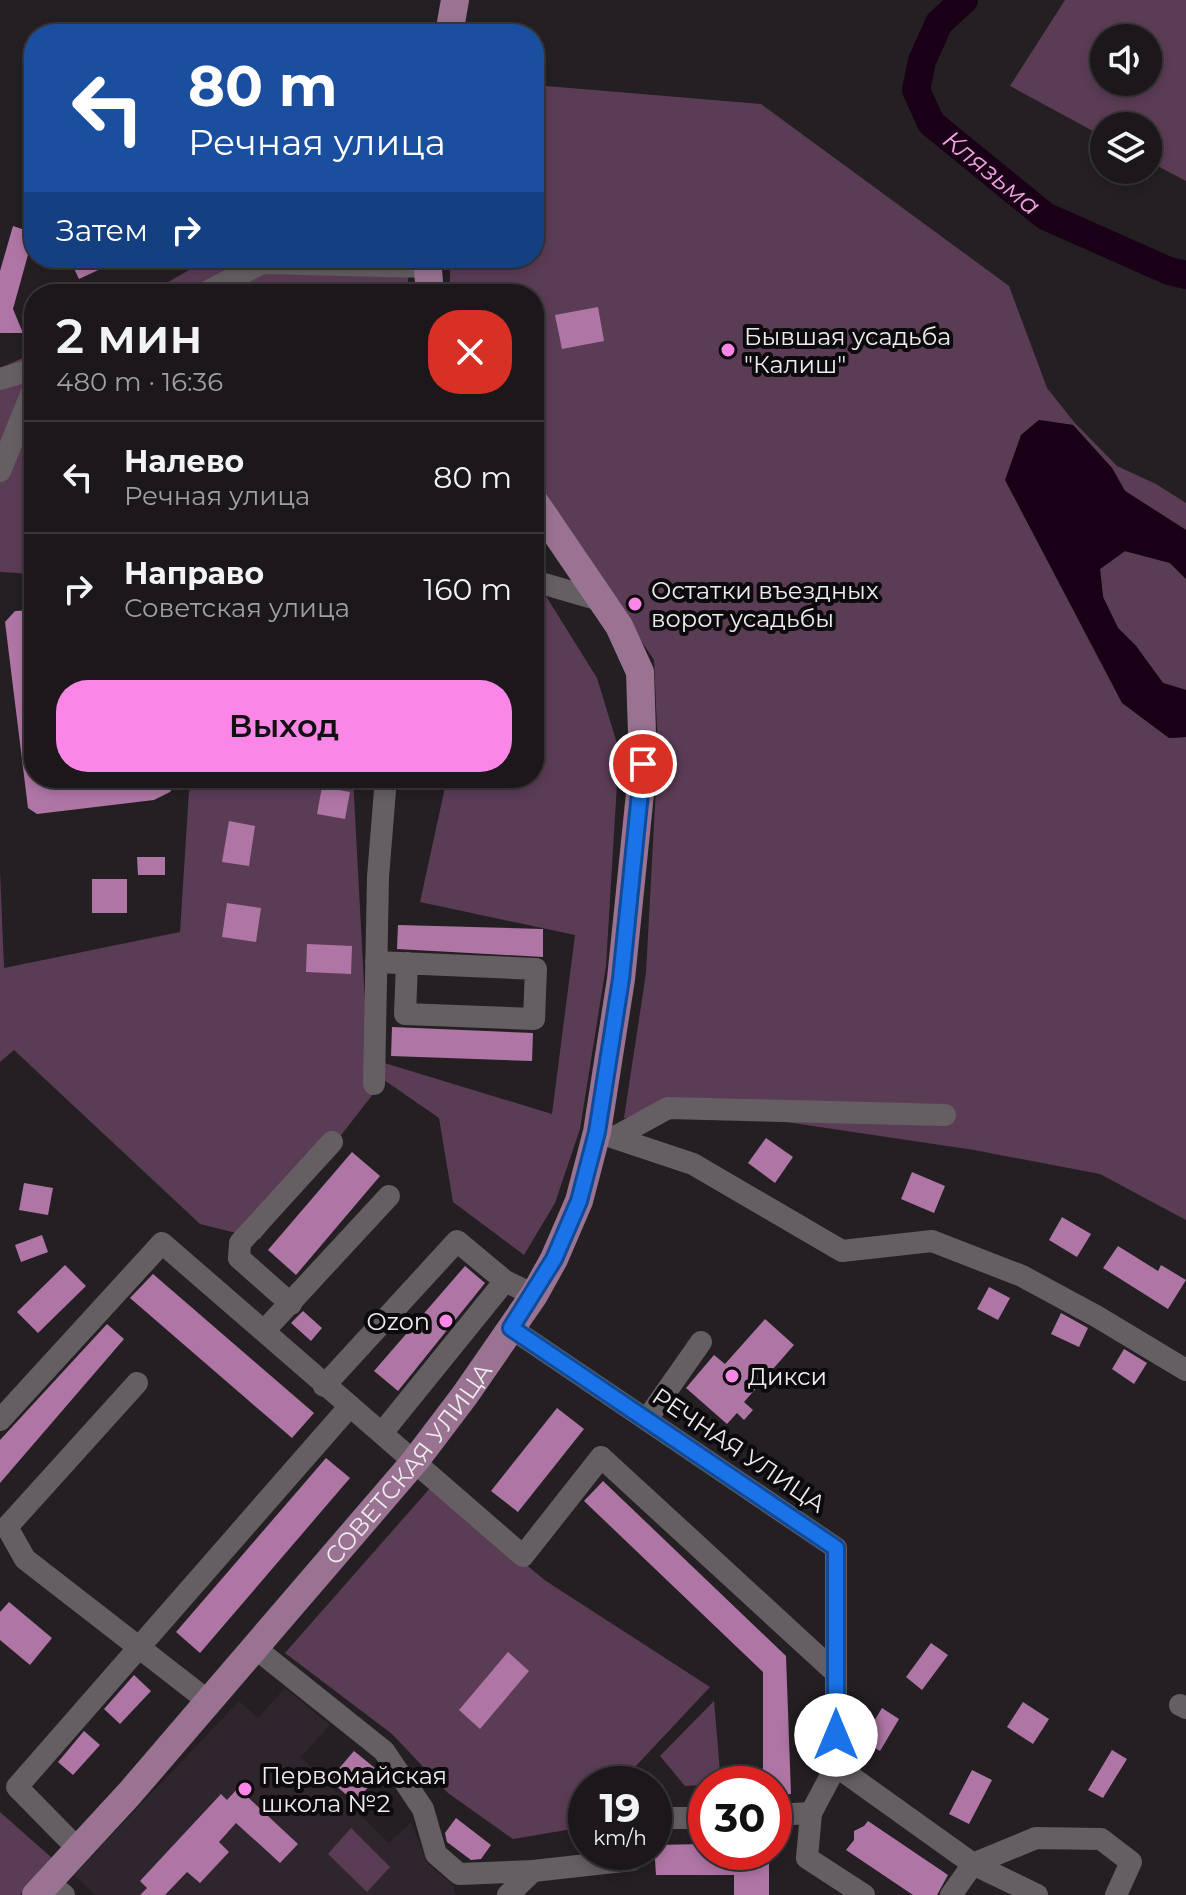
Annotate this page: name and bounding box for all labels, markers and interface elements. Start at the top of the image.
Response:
map controls [1090,24,1162,184]
button: sound [1090,24,1162,96]
text: 80 m [188,52,338,120]
icon: left [56,56,160,160]
button: layers [1090,112,1162,184]
text: Речная улица [188,120,446,164]
water label: Клязьма [936,123,1047,222]
icon: right [164,208,208,252]
text: Затем [56,212,148,249]
text: 2 мин [56,307,203,365]
button: close [428,310,512,394]
place label: Бывшая усадьба "Калиш" [744,322,951,379]
marker: Бывшая усадьба "Калиш" [719,341,737,359]
text: 480 m · 16:36 [56,366,223,398]
text: Налево [124,443,244,480]
icon: left [56,455,100,499]
text: 80 m [433,459,512,496]
text: Речная улица [124,480,310,512]
text: Направо [124,555,264,592]
icon: right [56,567,100,611]
text: 160 m [423,571,512,608]
place label: Остатки въездных ворот усадьбы [651,576,879,633]
text: Советская улица [124,592,350,624]
marker: Остатки въездных ворот усадьбы [626,595,644,613]
button: Выход [56,680,512,772]
pin [609,730,677,798]
icon: arrive [621,742,665,786]
place label: Ozon [367,1307,430,1336]
marker: Ozon [437,1312,455,1330]
street label: СОВЕТСКАЯ УЛИЦА [318,1357,498,1570]
place label: Дикси [748,1362,827,1391]
marker: Дикси [723,1367,741,1385]
street label: РЕЧНАЯ УЛИЦА [647,1381,831,1519]
position arrow [794,1693,878,1777]
place label: Первомайская школа №2 [261,1761,447,1818]
speed limit sign: 30 [688,1766,792,1870]
marker: Первомайская школа №2 [236,1780,254,1798]
text: 19 [599,1783,641,1832]
text: km/h [593,1826,647,1850]

